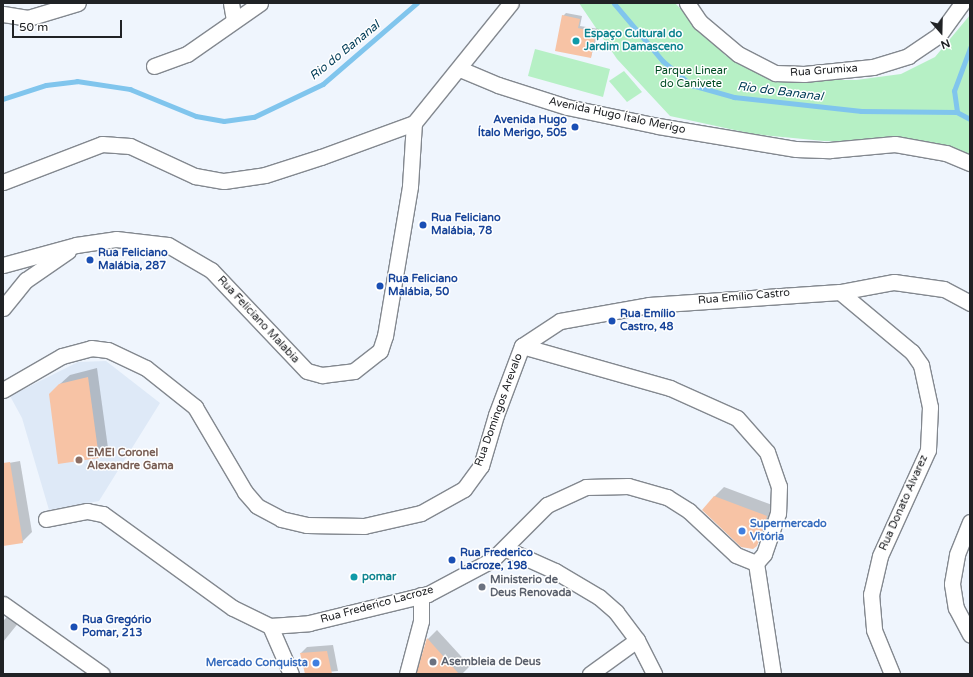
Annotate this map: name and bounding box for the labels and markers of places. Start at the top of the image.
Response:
place label: Espaço Cultural do Jardim Damasceno [584,28,683,54]
marker: Espaço Cultural do Jardim Damasceno [571,36,581,46]
place label: Avenida Hugo Ítalo Merigo, 505 [478,114,567,140]
marker: Avenida Hugo Ítalo Merigo, 505 [570,122,580,132]
place label: Rua Feliciano Malábia, 78 [431,212,501,238]
marker: Rua Feliciano Malábia, 78 [418,220,428,230]
place label: Rua Feliciano Malábia, 287 [98,247,168,273]
marker: Rua Feliciano Malábia, 287 [85,255,95,265]
place label: Rua Feliciano Malábia, 50 [388,273,458,299]
marker: Rua Feliciano Malábia, 50 [375,281,385,291]
place label: Rua Emílio Castro, 48 [620,308,676,334]
marker: Rua Emílio Castro, 48 [607,316,617,326]
place label: EMEI Coronel Alexandre Gama [87,447,174,473]
marker: EMEI Coronel Alexandre Gama [74,455,84,465]
place label: Supermercado Vitória [750,518,827,544]
marker: Supermercado Vitória [737,526,747,536]
place label: Rua Frederico Lacroze, 198 [460,547,533,573]
marker: Rua Frederico Lacroze, 198 [447,555,457,565]
place label: pomar [362,570,396,584]
marker: pomar [349,572,359,582]
place label: Ministerio de Deus Renovada [490,574,572,600]
marker: Ministerio de Deus Renovada [477,582,487,592]
place label: Rua Gregório Pomar, 213 [82,614,151,640]
marker: Rua Gregório Pomar, 213 [69,622,79,632]
place label: Asembleia de Deus [441,655,541,669]
place label: Mercado Conquista [206,656,308,670]
marker: Asembleia de Deus [428,657,438,667]
marker: Mercado Conquista [311,658,321,668]

